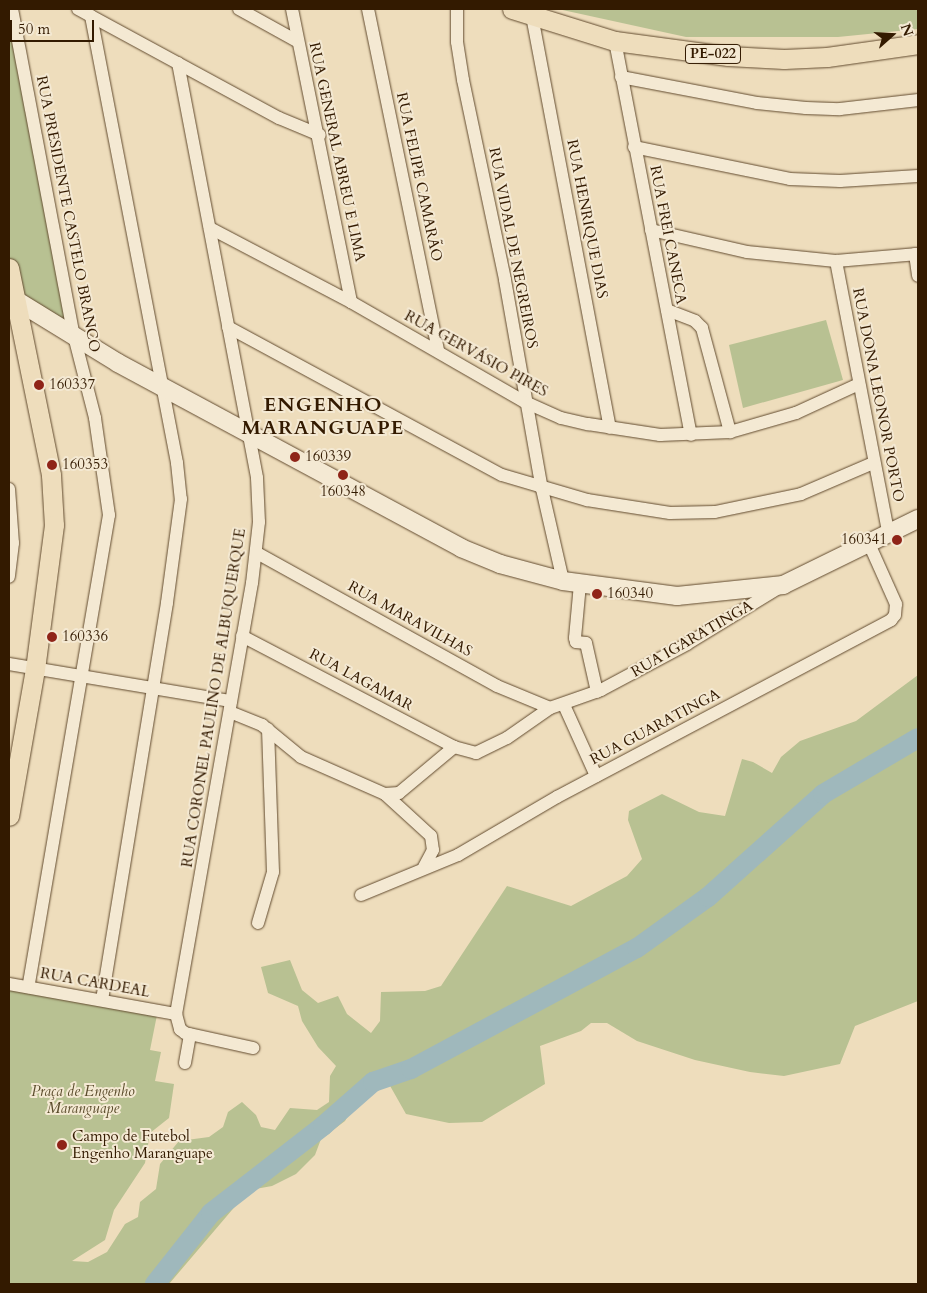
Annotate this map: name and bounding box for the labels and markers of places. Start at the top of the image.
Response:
place label: 160337 [49,376,95,394]
marker: 160337 [33,379,45,391]
place label: 160339 [305,448,351,466]
marker: 160339 [289,451,301,463]
place label: 160353 [62,456,108,474]
marker: 160353 [46,459,58,471]
marker: 160348 [337,469,349,481]
place label: 160348 [320,483,366,501]
place label: 160341 [841,531,887,549]
marker: 160341 [891,534,903,546]
place label: 160340 [607,585,653,603]
marker: 160340 [591,588,603,600]
place label: 160336 [62,628,108,646]
marker: 160336 [46,631,58,643]
place label: Campo de Futebol Engenho Maranguape [72,1127,213,1162]
marker: Campo de Futebol Engenho Maranguape [56,1139,68,1151]

